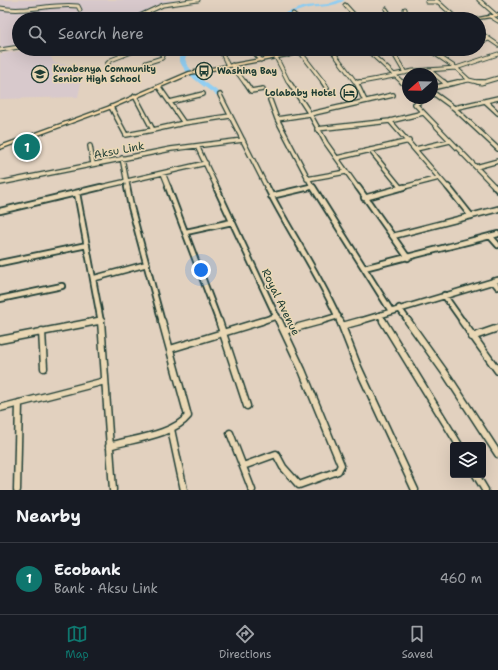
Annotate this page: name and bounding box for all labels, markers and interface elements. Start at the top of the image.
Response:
search box [12,12,486,56]
icon: search [26,23,48,45]
text: Search here [58,24,144,44]
bus stop icon: Washing Bay [194,61,214,81]
place label: Kwabenya Community Senior High School [53,63,157,85]
school or university icon: Kwabenya Community Senior High School [30,64,50,84]
place label: Washing Bay [217,65,277,77]
north arrow [402,68,438,104]
hotel icon: Lolababy Hotel [339,83,359,103]
place label: Lolababy Hotel [265,87,336,99]
pin: 1 [14,132,40,162]
street label: Aksu Link [93,138,146,163]
your location [191,260,211,280]
street label: Royal Avenue [258,266,303,338]
map controls [450,442,486,478]
button: layers [450,442,486,478]
text: Nearby [16,505,81,527]
text: Ecobank [54,560,121,580]
text: 1 [26,570,32,587]
text: 460 m [440,570,482,587]
text: Bank · Aksu Link [54,580,158,597]
tab: Map [65,623,89,662]
tab: Directions [219,623,271,662]
tab: Saved [402,623,433,662]

